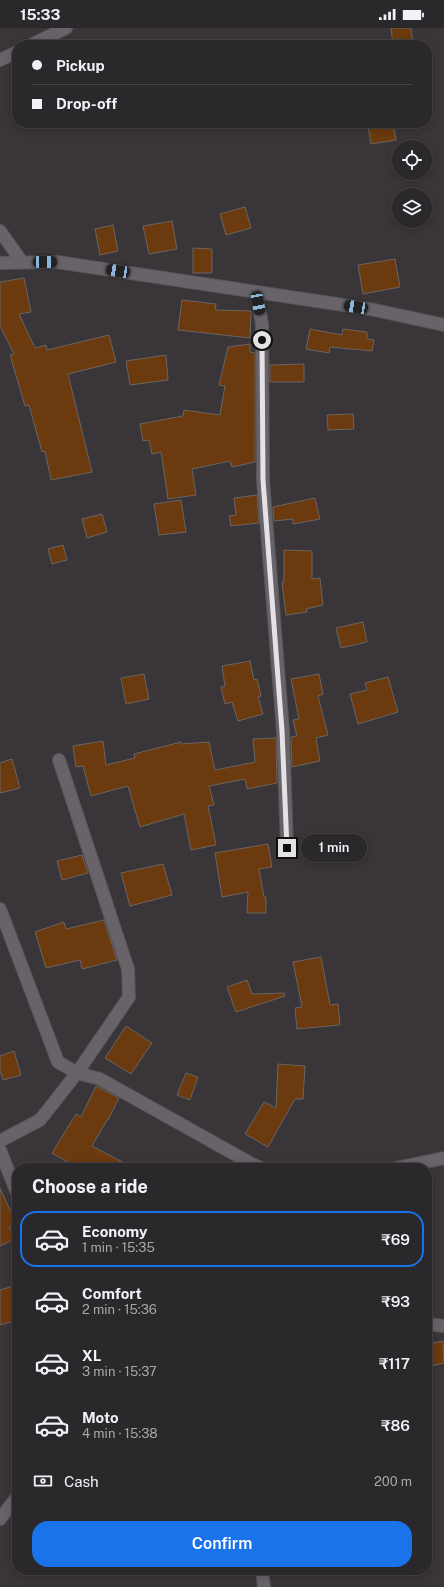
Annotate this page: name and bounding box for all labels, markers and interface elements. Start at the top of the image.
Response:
text: 15:33 [20,6,61,23]
text: Pickup [56,57,105,74]
text: Drop-off [56,95,117,112]
map controls [392,140,432,228]
button: locate [392,140,432,180]
button: layers [392,188,432,228]
car [33,256,57,268]
car [105,263,131,279]
car [250,290,266,316]
car [343,299,369,315]
route start [253,331,271,349]
callout: 1 min [301,834,367,862]
route end [278,839,296,857]
text: 1 min [319,840,349,855]
text: Choose a ride [32,1176,148,1197]
icon: car [34,1221,70,1257]
text: Economy [82,1223,147,1240]
text: ₹69 [382,1231,410,1248]
text: 1 min · 15:35 [82,1240,155,1255]
icon: car [34,1283,70,1319]
text: Comfort [82,1285,142,1302]
text: ₹93 [381,1293,410,1310]
text: 2 min · 15:36 [82,1302,157,1317]
icon: car [34,1345,70,1381]
text: XL [82,1347,101,1364]
text: ₹117 [379,1355,410,1372]
text: 3 min · 15:37 [82,1364,157,1379]
icon: car [34,1407,70,1443]
text: Moto [82,1409,119,1426]
text: ₹86 [381,1417,410,1434]
text: 4 min · 15:38 [82,1426,158,1441]
icon: cash [32,1470,54,1492]
text: Cash [64,1473,99,1490]
text: 200 m [374,1474,412,1489]
button: Confirm [32,1521,412,1567]

